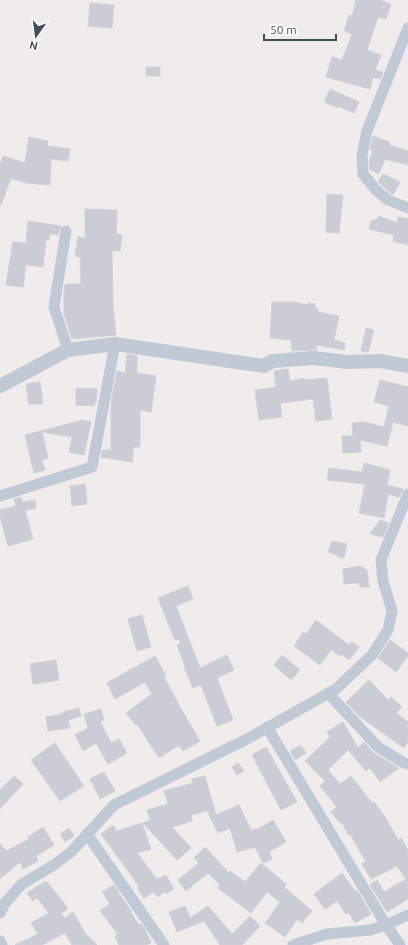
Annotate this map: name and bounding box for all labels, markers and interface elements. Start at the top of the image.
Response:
north arrow [16,16,56,56]
scale bar [264,16,336,42]
text: 50 m [270,23,297,36]
text: N [28,39,39,53]

